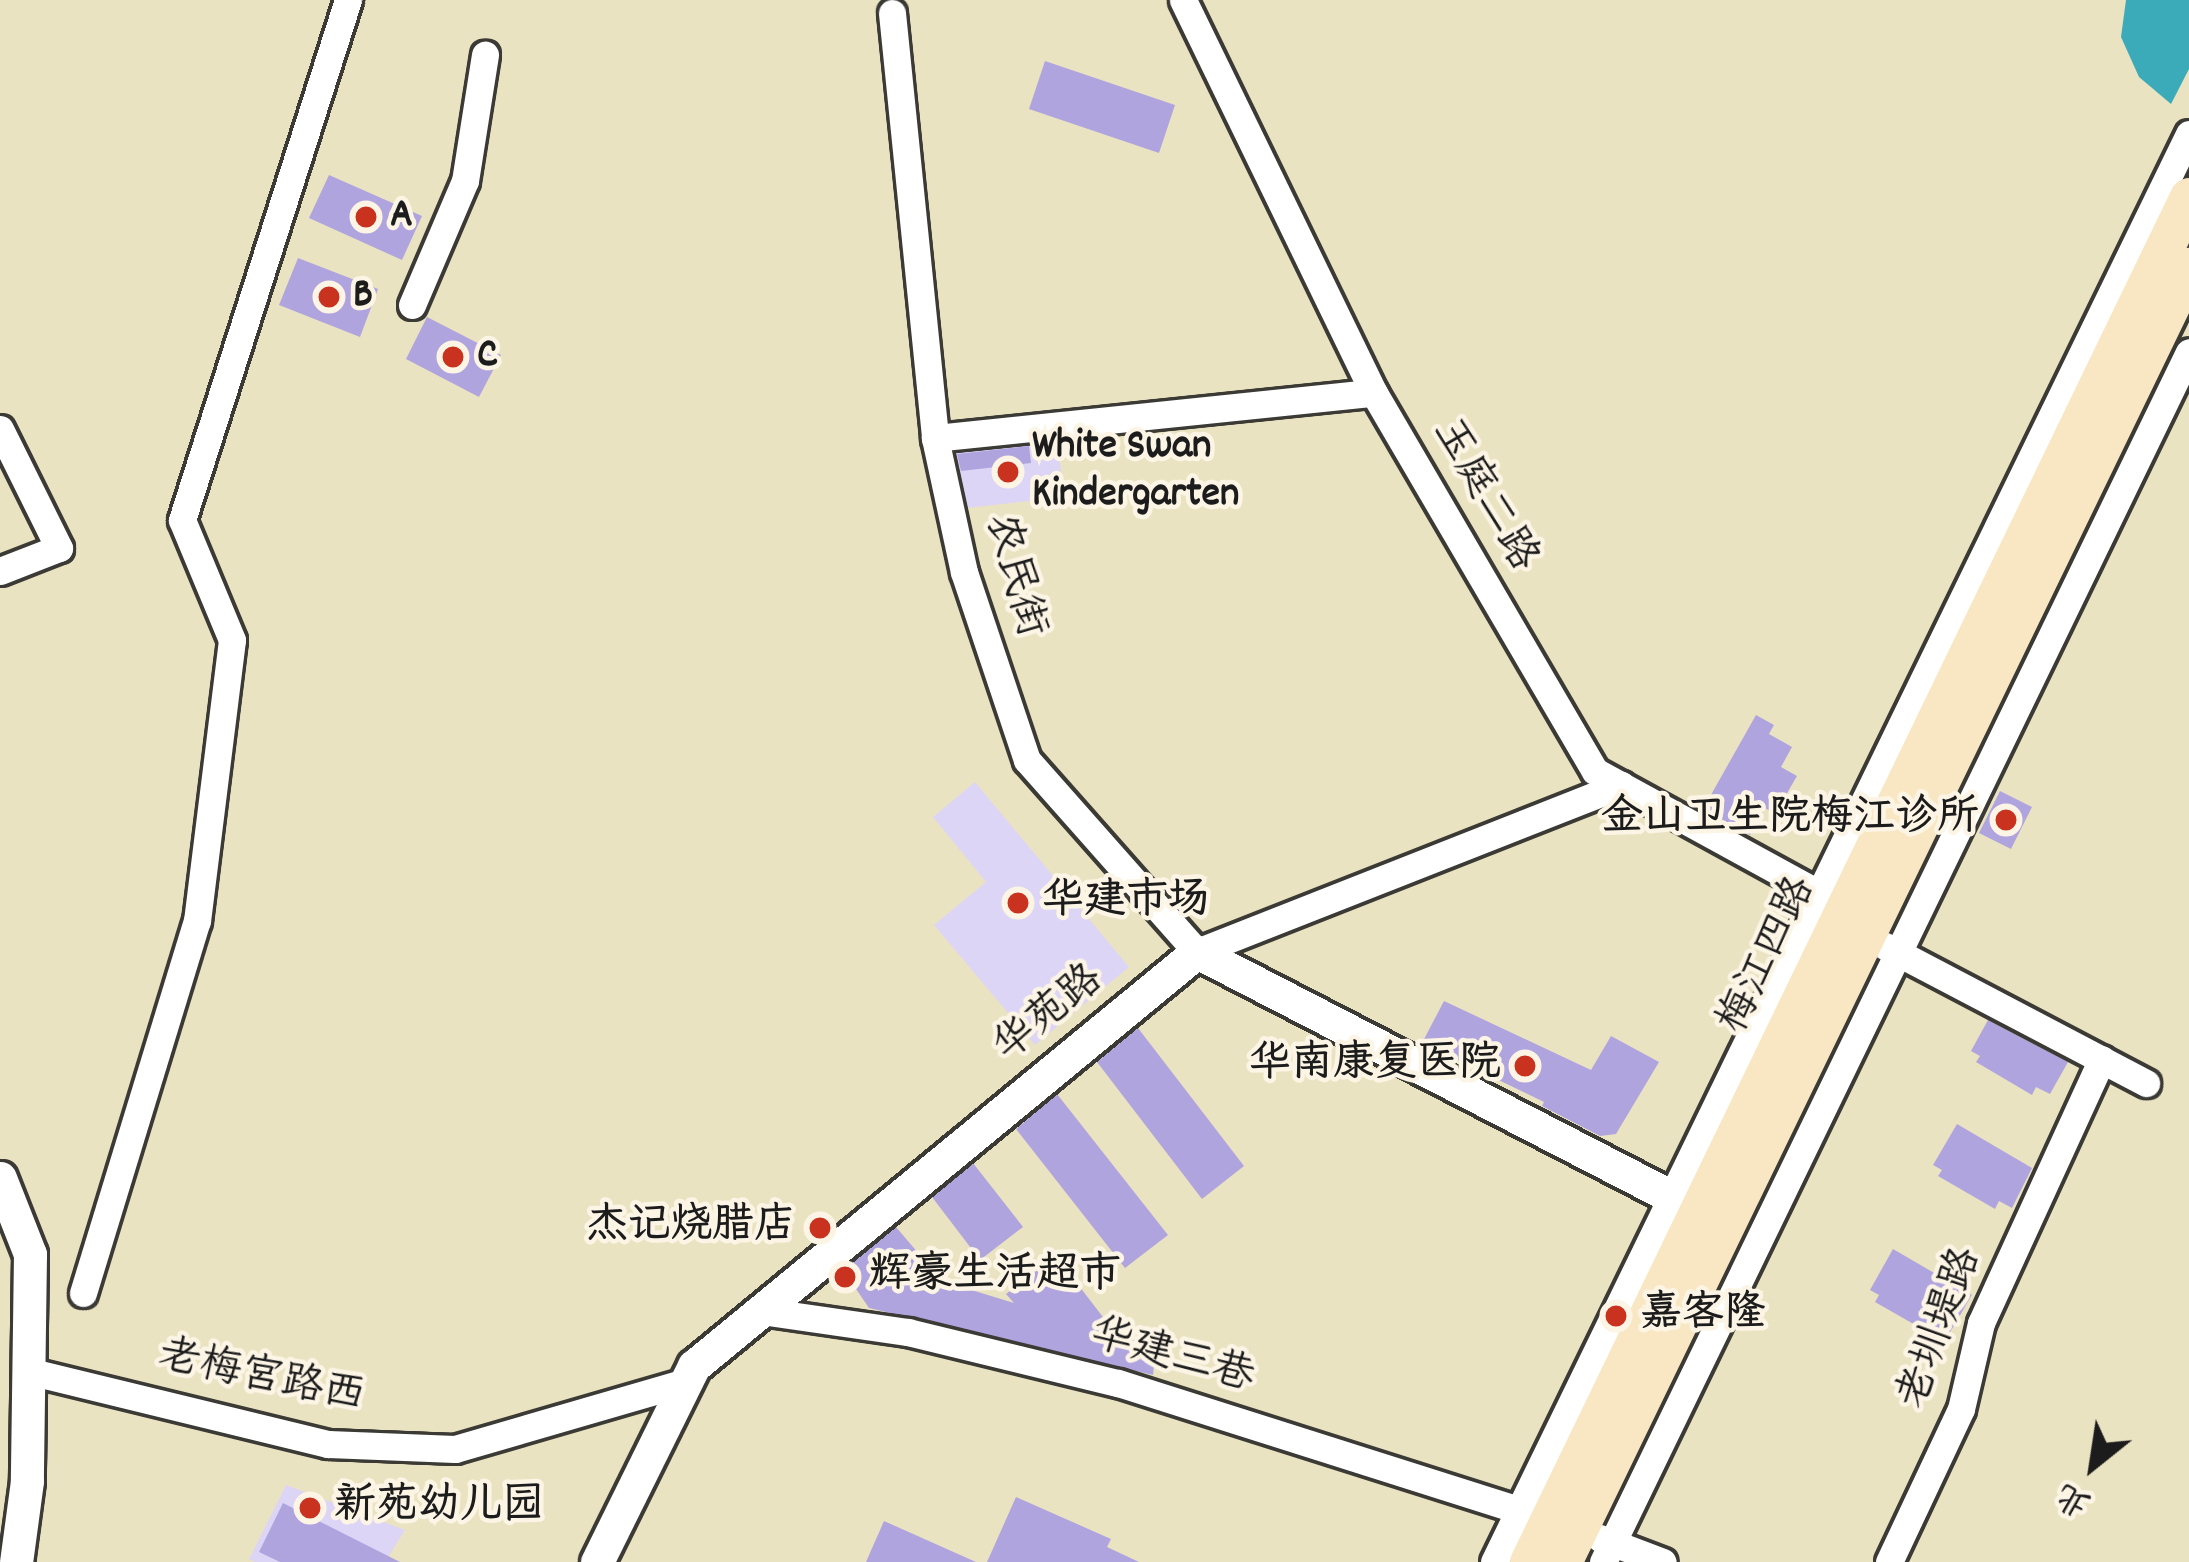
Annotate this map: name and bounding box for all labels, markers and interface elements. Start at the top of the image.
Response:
place label: A [390,192,413,242]
marker: A [353,204,379,230]
place label: B [353,272,373,322]
marker: B [316,284,342,310]
place label: C [477,332,498,382]
marker: C [440,344,466,370]
street label: 玉庭二路 [1419,411,1547,581]
place label: White Swan Kindergarten [1032,423,1239,522]
marker: White Swan Kindergarten [995,459,1021,485]
street label: 农民街 [971,508,1055,644]
place label: 金山卫生院梅江诊所 [1601,795,1979,845]
marker: 金山卫生院梅江诊所 [1990,804,2022,836]
street label: 梅江四路 [1710,869,1828,1043]
place label: 华建市场 [1042,878,1210,928]
marker: 华建市场 [1005,890,1031,916]
street label: 华苑路 [985,956,1115,1074]
place label: 华南康复医院 [1249,1041,1501,1091]
marker: 华南康复医院 [1512,1053,1538,1079]
place label: 杰记烧腊店 [586,1203,796,1253]
marker: 杰记烧腊店 [807,1215,833,1241]
street label: 老圳堤路 [1890,1241,1994,1417]
place label: 辉豪生活超市 [869,1252,1121,1302]
marker: 辉豪生活超市 [832,1264,858,1290]
place label: 嘉客隆 [1640,1291,1766,1341]
marker: 嘉客隆 [1603,1303,1629,1329]
street label: 华建三巷 [1084,1311,1260,1405]
street label: 老梅宮路西 [153,1333,369,1425]
north arrow [2033,1406,2153,1526]
text: 北 [2049,1469,2101,1526]
place label: 新苑幼儿园 [334,1483,544,1533]
marker: 新苑幼儿园 [297,1495,323,1521]

